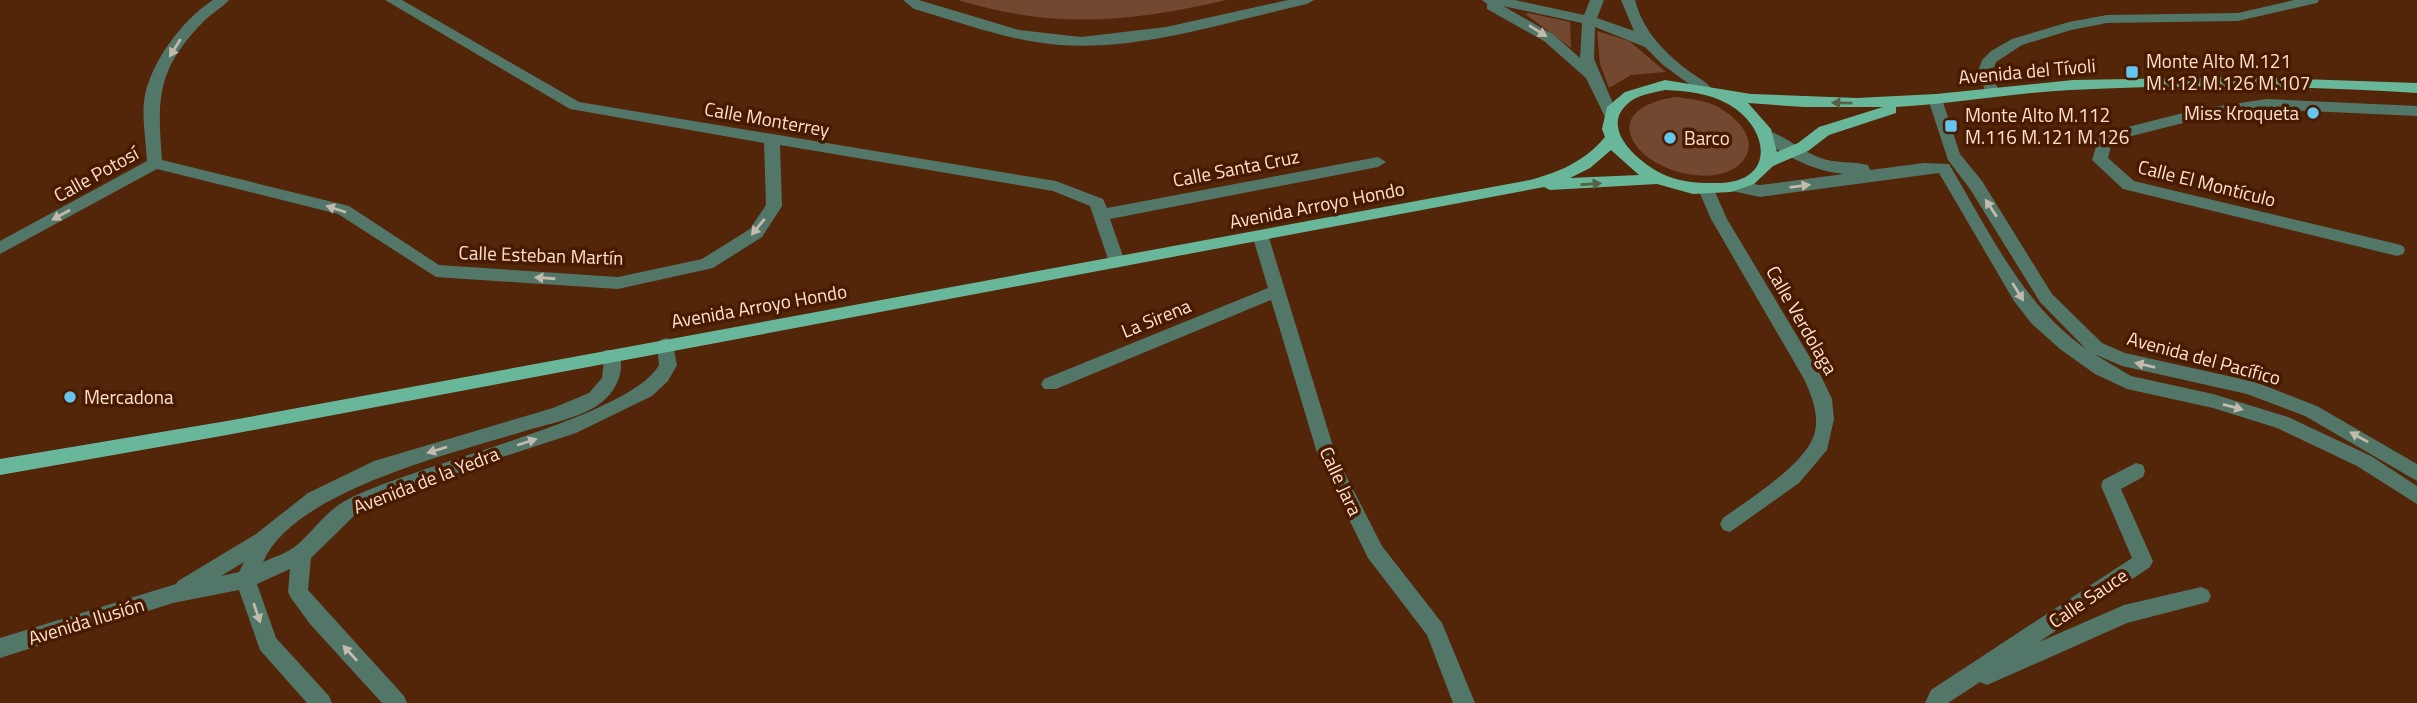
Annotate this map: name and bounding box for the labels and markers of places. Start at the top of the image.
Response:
place label: Monte Alto M.121 M.112 M.126 M.107 [2146,46,2310,97]
marker: Monte Alto M.121 M.112 M.126 M.107 [2124,64,2140,80]
place label: Miss Kroqueta [2184,98,2299,127]
place label: Monte Alto M.112 M.116 M.121 M.126 [1965,100,2129,151]
marker: Miss Kroqueta [2305,105,2321,121]
marker: Monte Alto M.112 M.116 M.121 M.126 [1943,118,1959,134]
place label: Barco [1684,123,1730,152]
marker: Barco [1662,130,1678,146]
place label: Mercadona [84,382,174,411]
marker: Mercadona [62,389,78,405]

